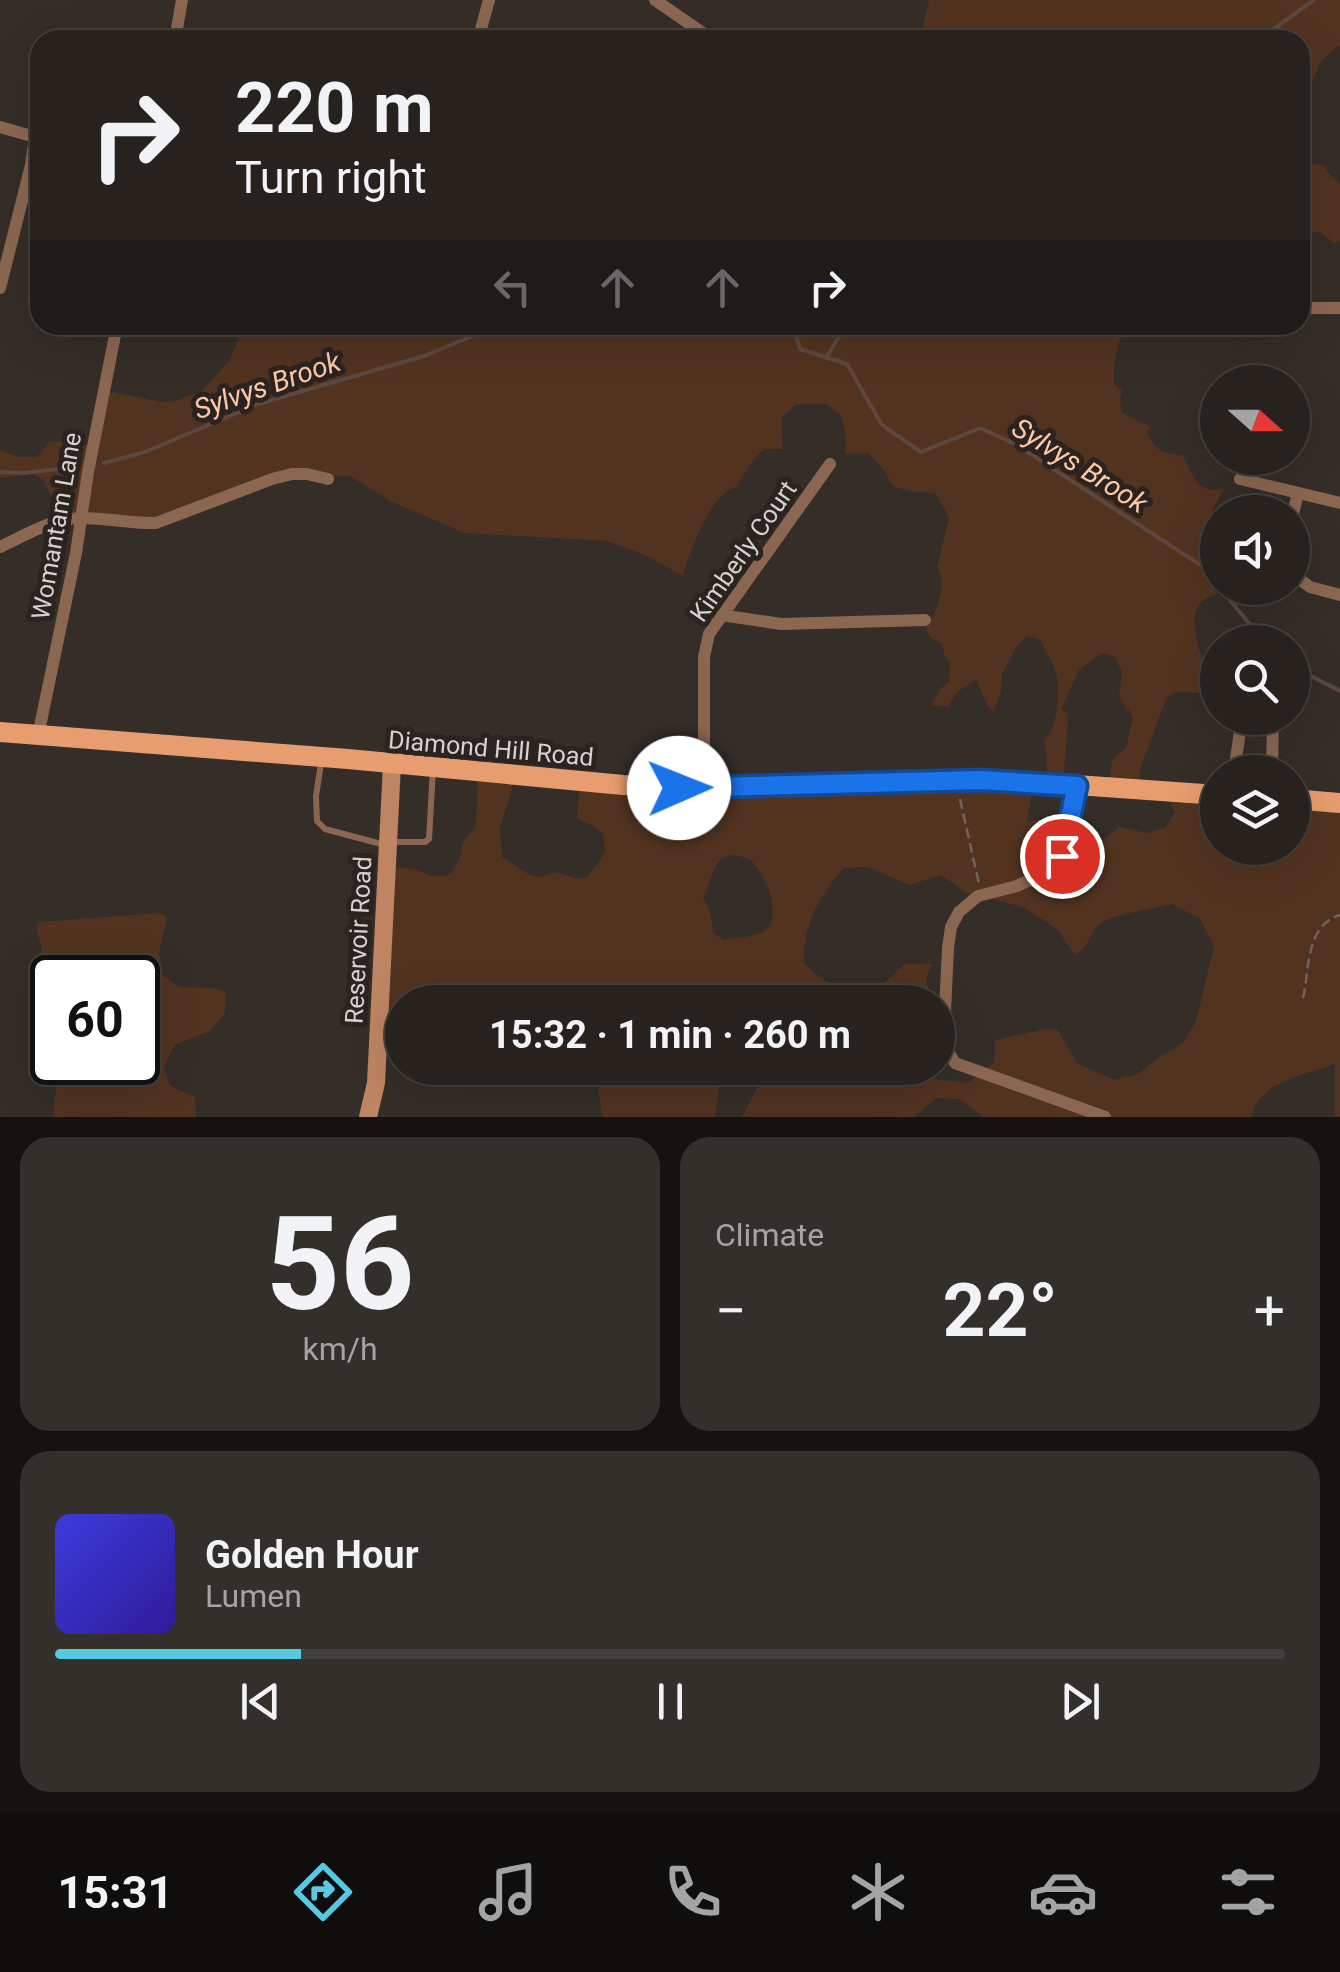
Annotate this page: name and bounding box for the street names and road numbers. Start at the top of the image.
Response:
street label: Womantam Lane [26,430,87,622]
street label: Kimberly Court [684,475,803,627]
street label: Diamond Hill Road [387,725,595,772]
street label: Reservoir Road [340,855,377,1025]

